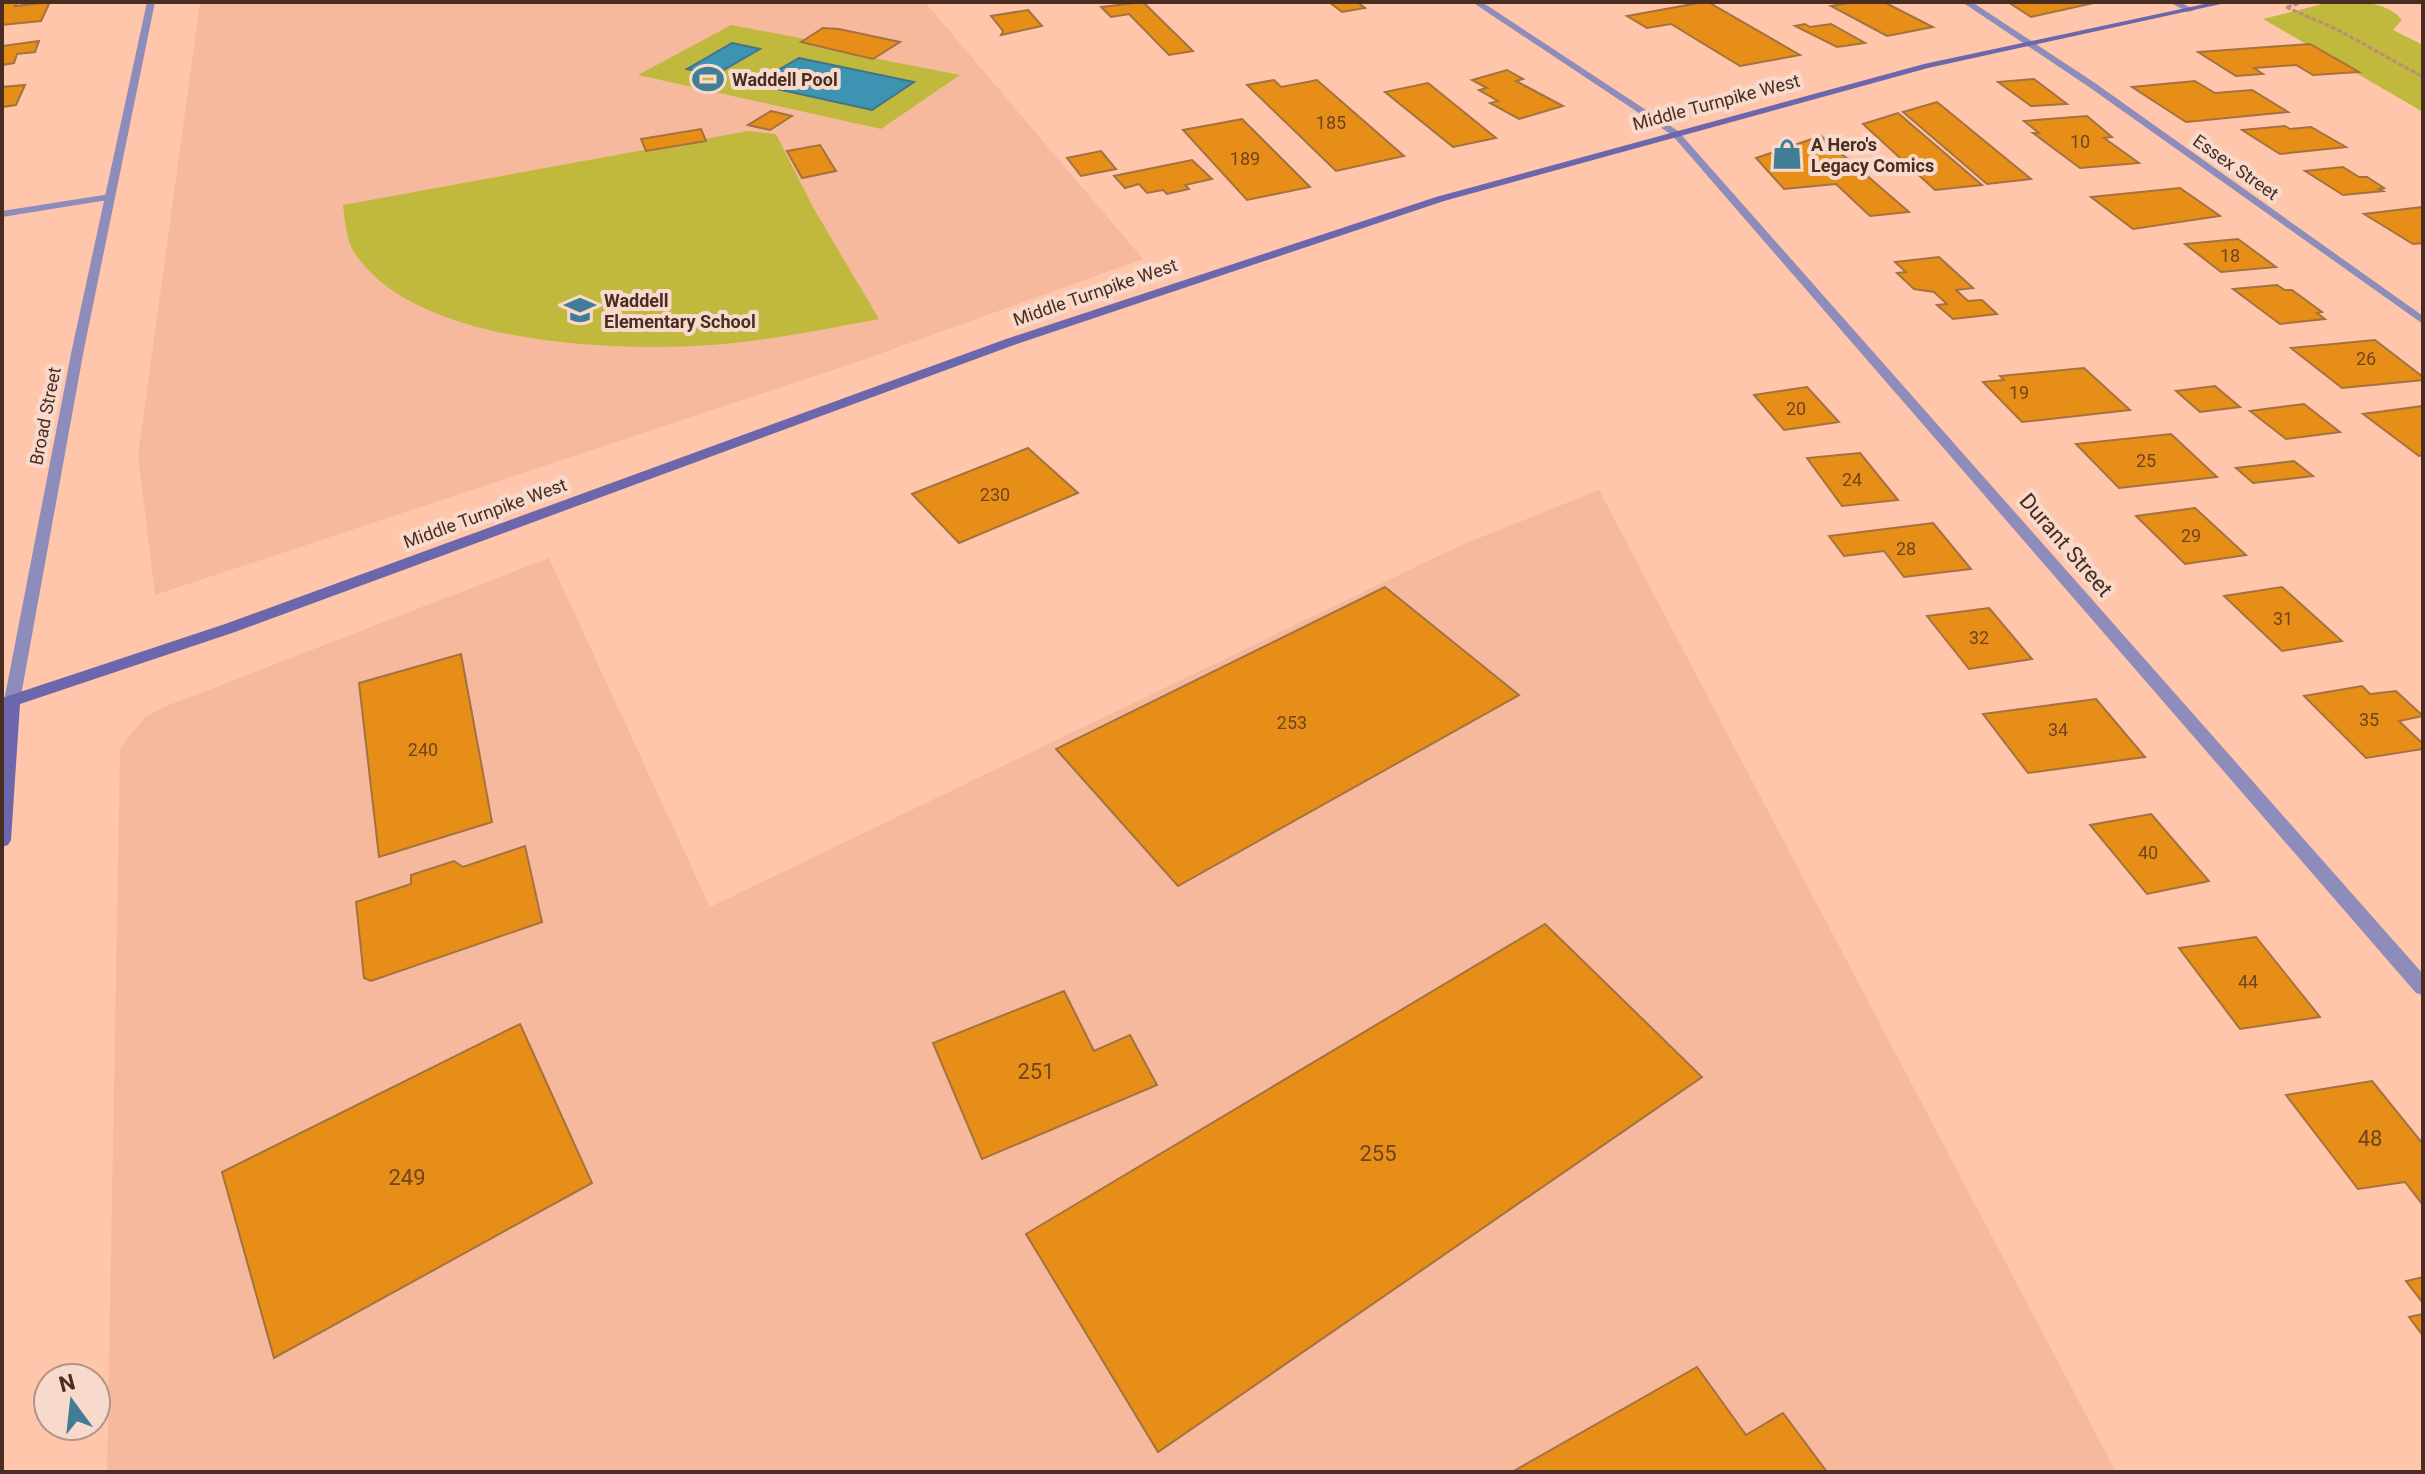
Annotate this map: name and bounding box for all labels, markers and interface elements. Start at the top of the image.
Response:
sports icon: Waddell Pool [691,62,725,96]
place label: Waddell Pool [732,69,838,90]
street label: Middle Turnpike West [1630,70,1802,134]
house number: 185 [1316,112,1346,133]
street label: Essex Street [2189,130,2283,204]
house number: 10 [2070,131,2090,152]
place label: A Hero's Legacy Comics [1811,134,1934,176]
shop icon: A Hero's Legacy Comics [1770,137,1804,171]
house number: 189 [1230,148,1260,169]
house number: 18 [2220,245,2240,266]
street label: Middle Turnpike West [1010,254,1180,330]
place label: Waddell Elementary School [604,290,756,332]
school or university icon: Waddell Elementary School [563,293,597,327]
house number: 26 [2356,348,2376,369]
street label: Broad Street [25,365,65,467]
house number: 19 [2009,382,2029,403]
house number: 20 [1786,398,1806,419]
house number: 25 [2136,450,2156,471]
house number: 24 [1842,469,1862,490]
street label: Middle Turnpike West [401,474,570,552]
house number: 230 [980,484,1010,505]
street label: Durant Street [2014,488,2118,602]
house number: 29 [2181,525,2201,546]
house number: 28 [1896,538,1916,559]
house number: 31 [2273,608,2293,629]
house number: 32 [1969,627,1989,648]
house number: 35 [2359,709,2379,730]
house number: 253 [1277,712,1307,733]
house number: 34 [2048,719,2068,740]
house number: 240 [408,739,438,760]
house number: 40 [2138,842,2158,863]
house number: 44 [2238,971,2258,992]
house number: 251 [1017,1059,1055,1084]
house number: 48 [2358,1126,2382,1151]
house number: 255 [1359,1141,1397,1166]
house number: 249 [388,1165,426,1190]
north arrow [32,1362,112,1442]
text: N [56,1369,78,1397]

